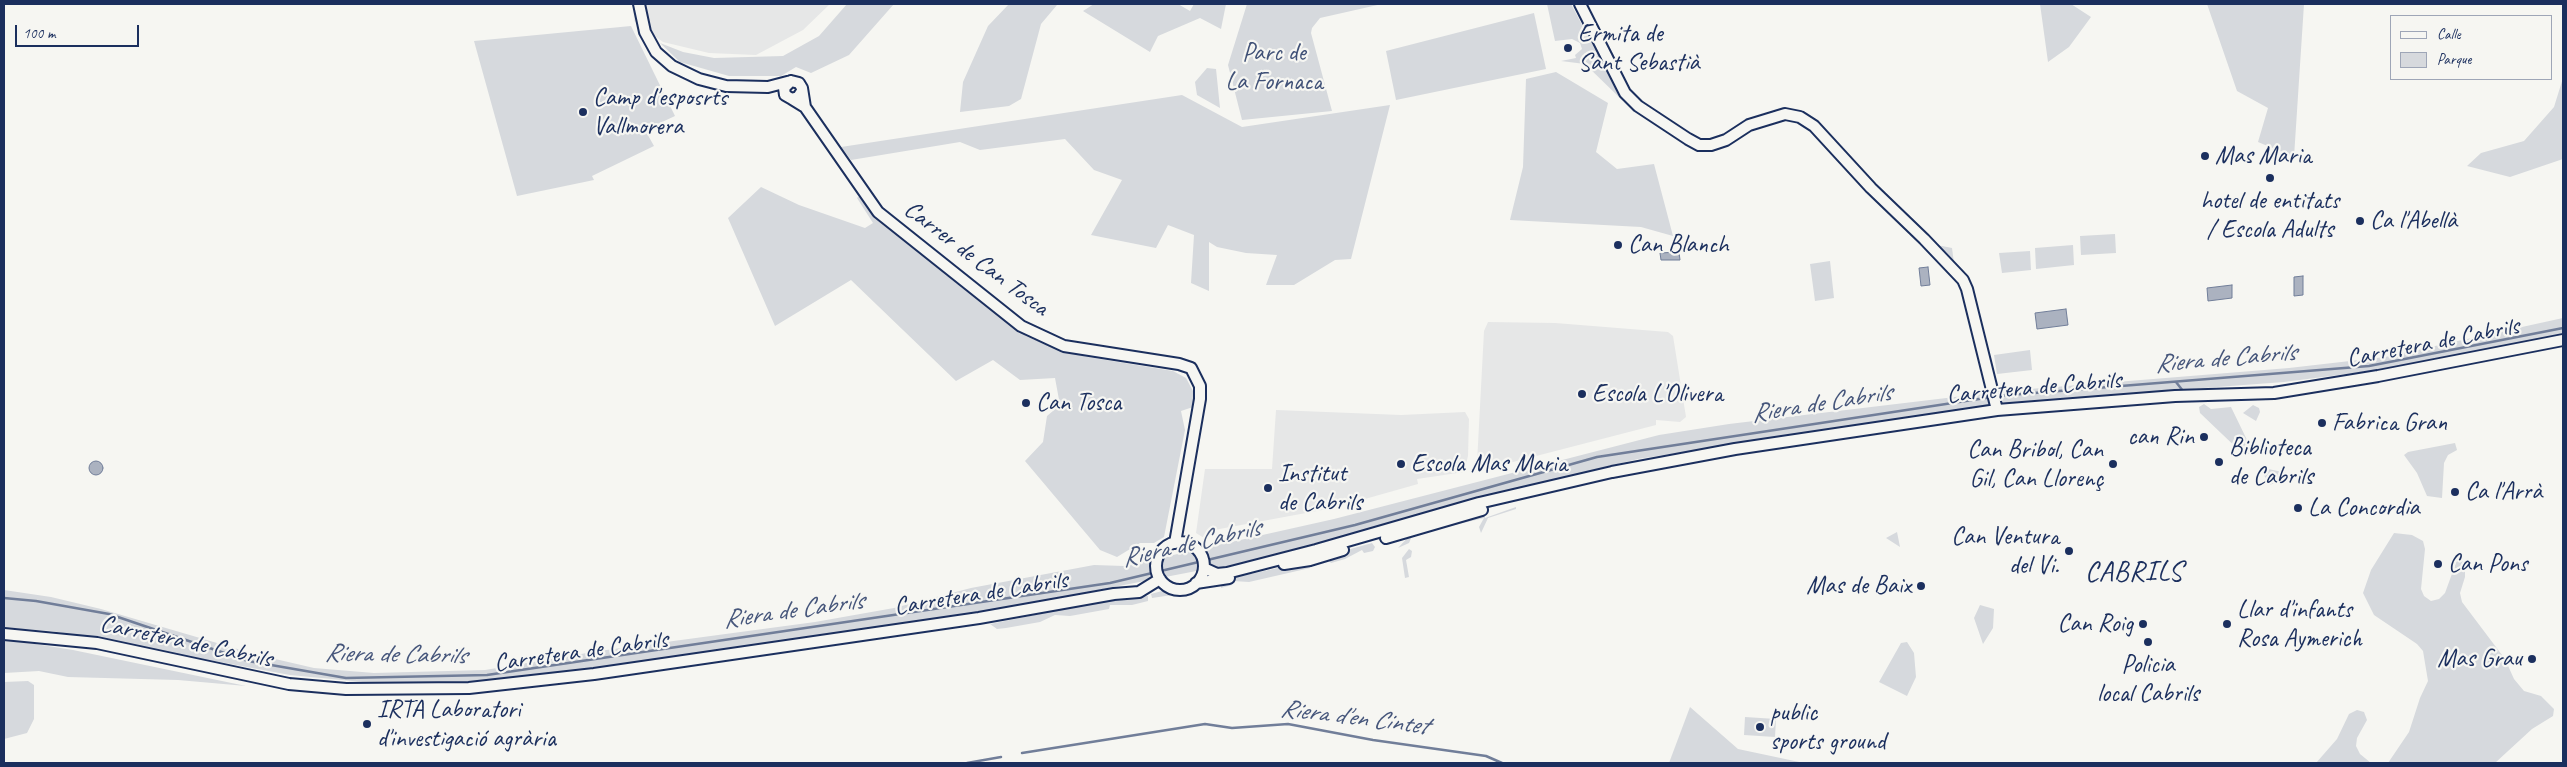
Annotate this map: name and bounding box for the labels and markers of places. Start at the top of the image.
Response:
place label: Ermita de Sant Sebastià [1578,19,1699,78]
marker: Ermita de Sant Sebastià [1562,42,1574,54]
place label: Camp d'esposrts Vallmorera [593,83,727,142]
marker: Camp d'esposrts Vallmorera [577,106,589,118]
place label: Mas Maria [2215,141,2311,171]
marker: Mas Maria [2199,150,2211,162]
marker: hotel de entitats / Escola Adults [2264,172,2276,184]
place label: hotel de entitats / Escola Adults [2201,186,2339,245]
place label: Ca l'Abellà [2370,206,2457,236]
marker: Ca l'Abellà [2354,215,2366,227]
place label: Can Blanch [1628,230,1729,260]
marker: Can Blanch [1612,239,1624,251]
place label: Escola L'Olivera [1592,379,1723,409]
place label: Can Tosca [1036,388,1121,418]
marker: Escola L'Olivera [1576,388,1588,400]
marker: Can Tosca [1020,397,1032,409]
place label: Fabrica Gran [2332,408,2447,438]
marker: Fabrica Gran [2316,417,2328,429]
place label: can Rin [2128,422,2194,452]
marker: can Rin [2198,431,2210,443]
place label: Biblioteca de Cabrils [2229,433,2313,492]
place label: Can Bribol, Can Gil, Can Llorenç [1967,435,2103,494]
place label: Escola Mas Maria [1411,449,1567,479]
marker: Biblioteca de Cabrils [2213,456,2225,468]
marker: Escola Mas Maria [1395,458,1407,470]
marker: Can Bribol, Can Gil, Can Llorenç [2107,458,2119,470]
place label: Institut de Cabrils [1278,459,1362,518]
place label: Ca l'Arrà [2465,477,2542,507]
marker: Institut de Cabrils [1262,482,1274,494]
marker: Ca l'Arrà [2449,486,2461,498]
place label: La Concordia [2308,493,2420,523]
marker: La Concordia [2292,502,2304,514]
place label: Can Ventura del Vi. [1951,522,2059,581]
marker: Can Ventura del Vi. [2063,545,2075,557]
place label: Can Pons [2448,549,2527,579]
marker: Can Pons [2432,558,2444,570]
place label: Mas de Baix [1806,571,1911,601]
marker: Mas de Baix [1915,580,1927,592]
place label: Llar d'infants Rosa Aymerich [2237,595,2362,654]
place label: Can Roig [2057,609,2133,639]
marker: Can Roig [2137,618,2149,630]
marker: Llar d'infants Rosa Aymerich [2221,618,2233,630]
marker: Policia local Cabrils [2142,636,2154,648]
place label: Mas Grau [2437,644,2522,674]
place label: Policia local Cabrils [2097,650,2199,709]
marker: Mas Grau [2526,653,2538,665]
place label: IRTA Laboratori d'investigació agrària [377,695,556,754]
place label: public sports ground [1770,698,1886,757]
marker: IRTA Laboratori d'investigació agrària [361,718,373,730]
marker: public sports ground [1754,721,1766,733]

